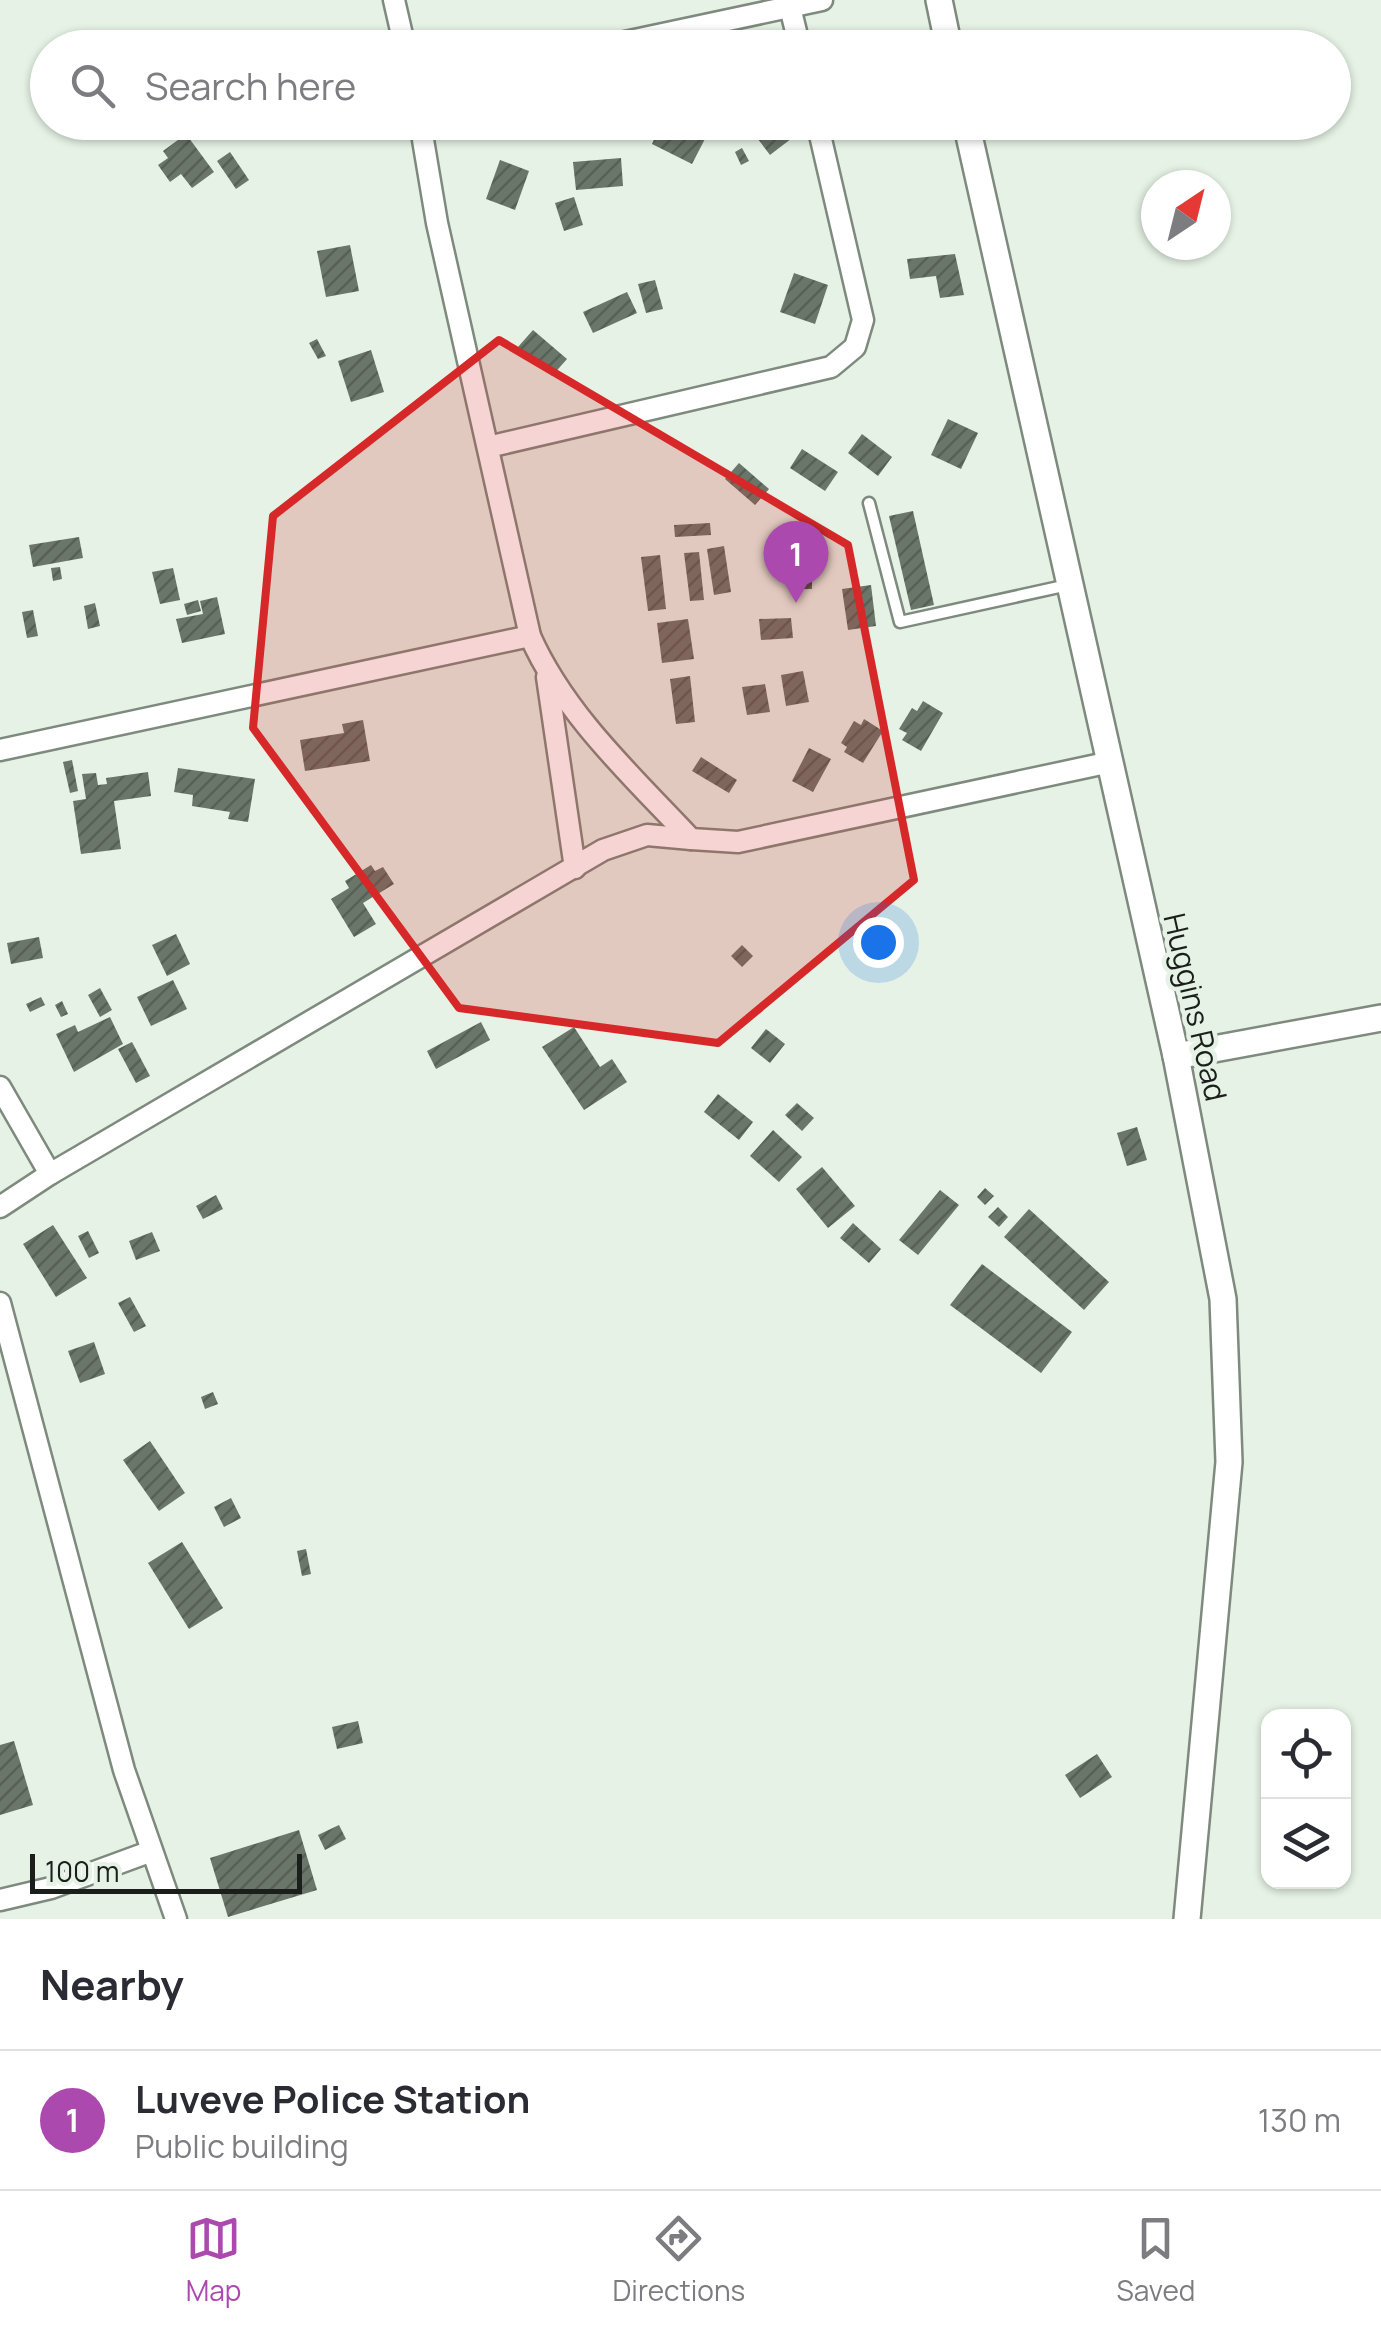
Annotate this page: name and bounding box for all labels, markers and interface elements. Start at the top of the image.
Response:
search box [30,30,1351,140]
icon: search [65,58,120,113]
text: Search here [145,59,356,111]
north arrow [1141,170,1231,260]
pin: 1 [764,520,828,603]
street label: Huggins Road [1154,909,1238,1105]
your location [853,917,904,968]
map controls [1261,1709,1351,1889]
button: locate [1261,1709,1351,1799]
button: layers [1261,1799,1351,1889]
scale bar [30,1849,302,1894]
text: 100 m [45,1852,119,1890]
text: Nearby [40,1955,184,2013]
text: Luveve Police Station [135,2072,530,2124]
text: 1 [65,2098,80,2142]
text: 130 m [1258,2098,1341,2142]
text: Public building [135,2124,349,2168]
tab: Map [186,2211,241,2309]
tab: Directions [613,2211,745,2309]
tab: Saved [1116,2211,1195,2309]

